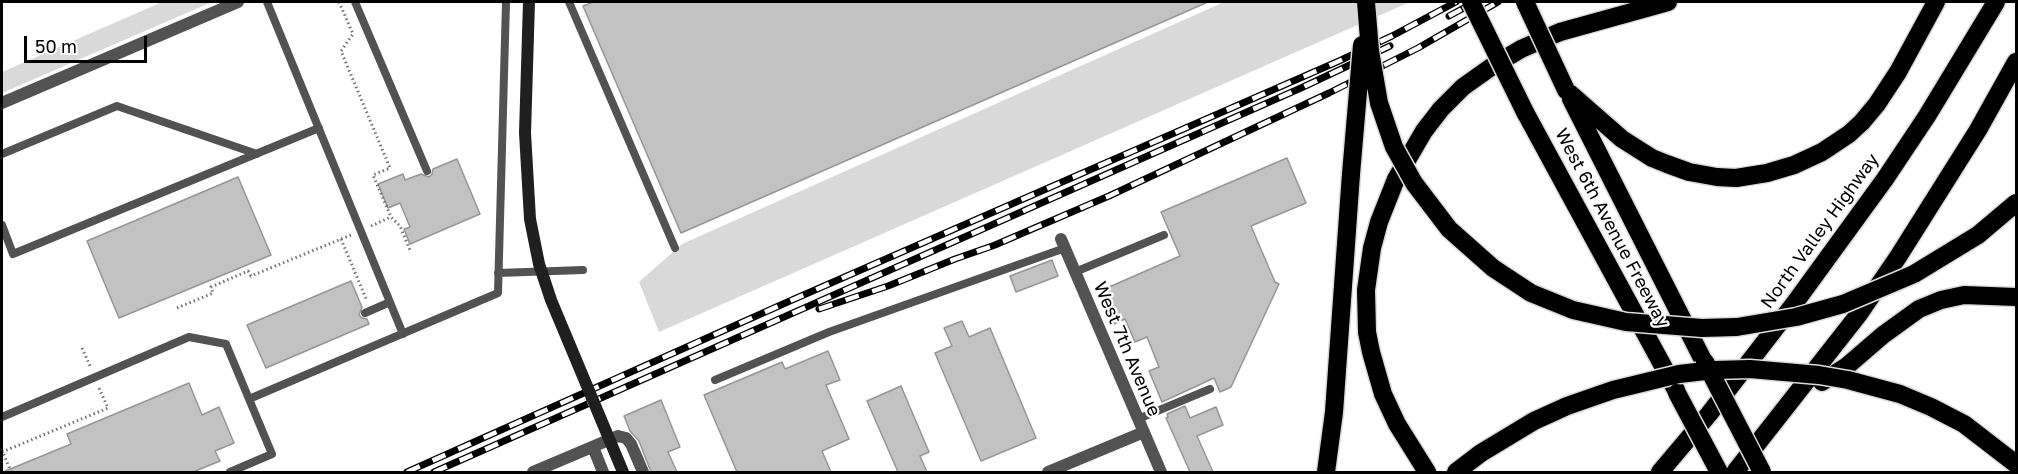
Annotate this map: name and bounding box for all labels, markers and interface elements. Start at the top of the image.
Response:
scale bar [27,24,150,62]
text: 50 m [35,35,77,57]
street label: West 6th Avenue Freeway [1550,125,1674,331]
street label: North Valley Highway [1756,149,1884,313]
street label: West 7th Avenue [1089,278,1165,420]

